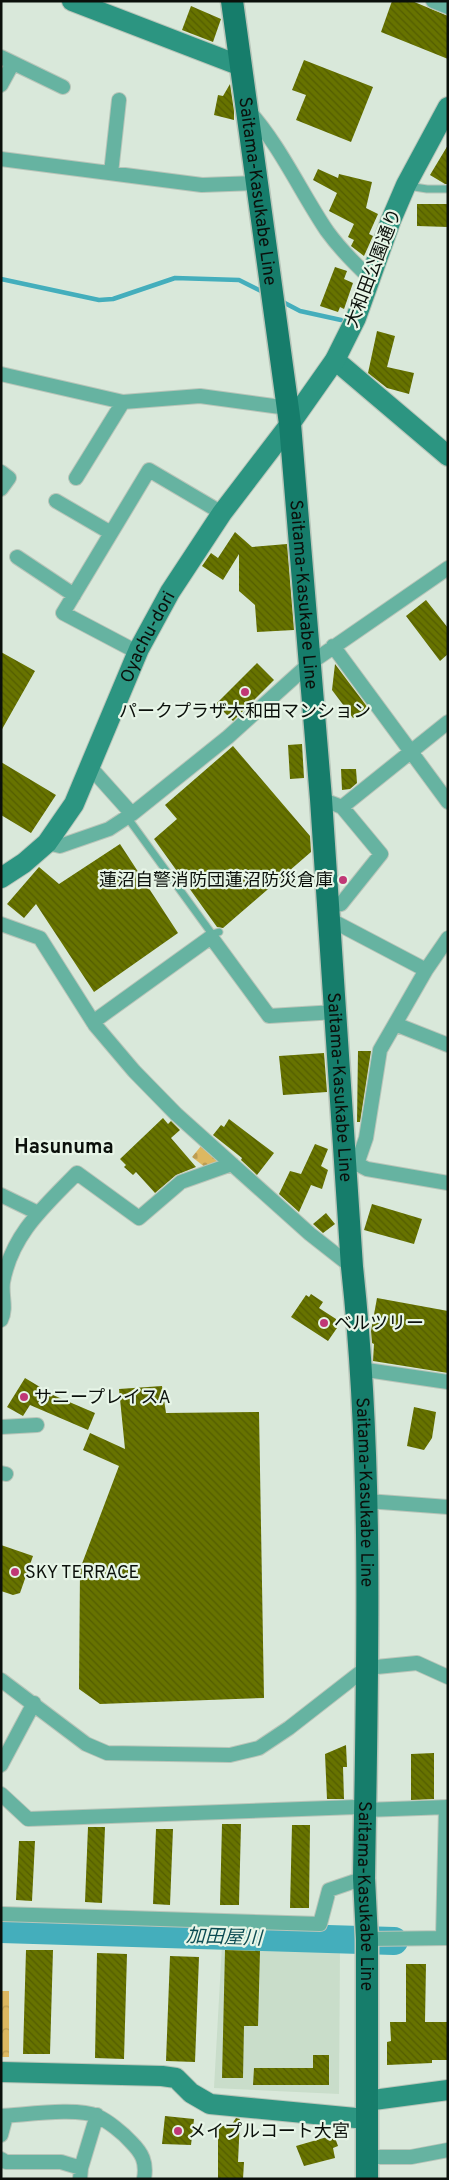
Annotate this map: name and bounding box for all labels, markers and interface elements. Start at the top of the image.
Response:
street label: Saitama-Kasukabe Line [232,96,281,287]
street label: 大和田公園通り [341,206,408,331]
street label: Saitama-Kasukabe Line [283,499,322,690]
street label: Oyachu-dori [116,587,181,687]
marker: パークプラザ大和田マンション [239,686,251,698]
place label: パークプラザ大和田マンション [119,701,371,724]
place label: 蓮沼自警消防団蓮沼防災倉庫 [99,870,333,893]
marker: 蓮沼自警消防団蓮沼防災倉庫 [337,874,349,886]
street label: Saitama-Kasukabe Line [321,992,356,1183]
district label: Hasunuma [14,1135,114,1161]
place label: ベルツリー [334,1313,424,1336]
marker: ベルツリー [318,1317,330,1329]
place label: サニープレイスA [34,1387,171,1410]
marker: サニープレイスA [18,1391,30,1403]
street label: Saitama-Kasukabe Line [349,1397,377,1587]
place label: SKY TERRACE [25,1562,139,1585]
marker: SKY TERRACE [9,1566,21,1578]
street label: Saitama-Kasukabe Line [351,1801,377,1991]
water label: 加田屋川 [186,1925,264,1951]
place label: メイプルコート大宮 [188,2121,350,2144]
marker: メイプルコート大宮 [172,2125,184,2137]

